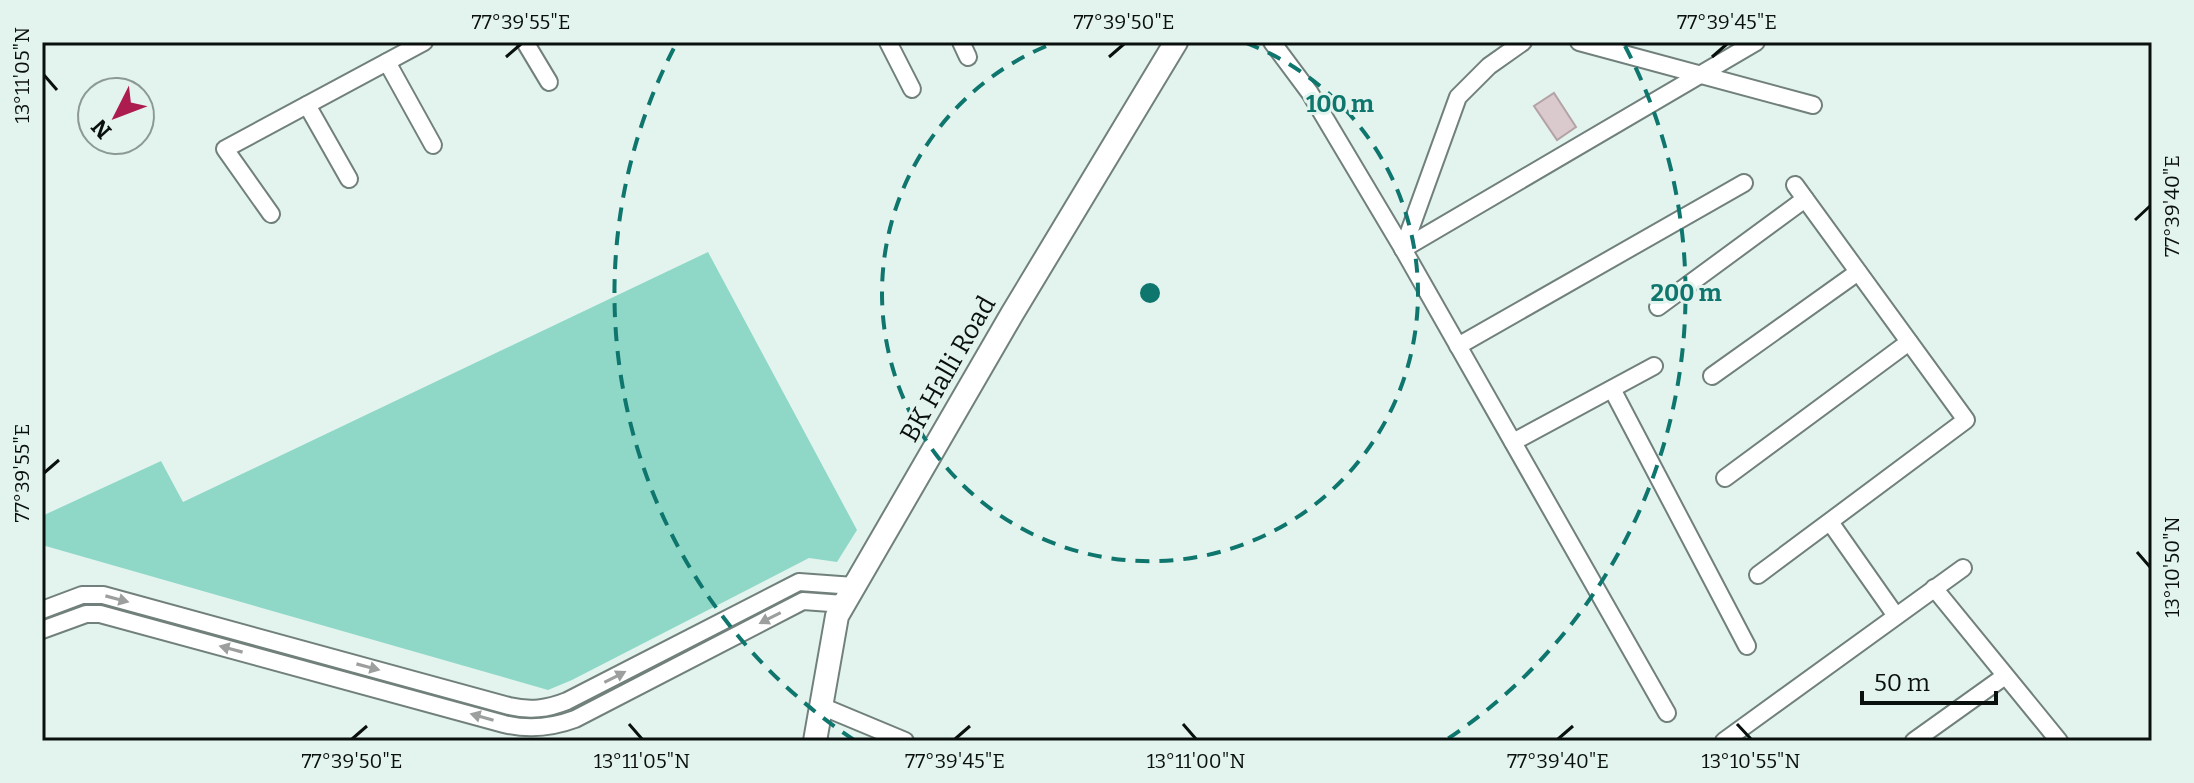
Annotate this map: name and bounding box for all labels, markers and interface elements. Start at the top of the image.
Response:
text: 77°39'55"E [472,10,570,34]
text: 77°39'50"E [1073,10,1175,34]
text: 77°39'45"E [1677,10,1777,34]
text: 13°11'05"N [10,27,34,123]
north arrow [76,76,156,156]
text: 100 m [1306,90,1374,118]
text: N [86,114,117,144]
text: 77°39'40"E [2160,155,2184,257]
centre of rings [1136,279,1164,307]
text: 200 m [1650,279,1722,307]
street label: BK Halli Road [894,291,1002,447]
text: 77°39'55"E [10,424,34,522]
text: 13°10'50"N [2160,516,2184,618]
one-way arrow [104,593,129,605]
one-way arrow [759,611,782,624]
one-way arrow [219,642,243,655]
scale bar [1862,655,1996,705]
one-way arrow [355,661,380,673]
text: 50 m [1874,669,1930,697]
one-way arrow [603,670,626,683]
one-way arrow [470,710,494,723]
text: 77°39'50"E [301,749,403,773]
text: 13°11'05"N [594,749,690,773]
text: 77°39'45"E [905,749,1005,773]
text: 13°11'00"N [1147,749,1245,773]
text: 77°39'40"E [1507,749,1609,773]
text: 13°10'55"N [1702,749,1801,773]

